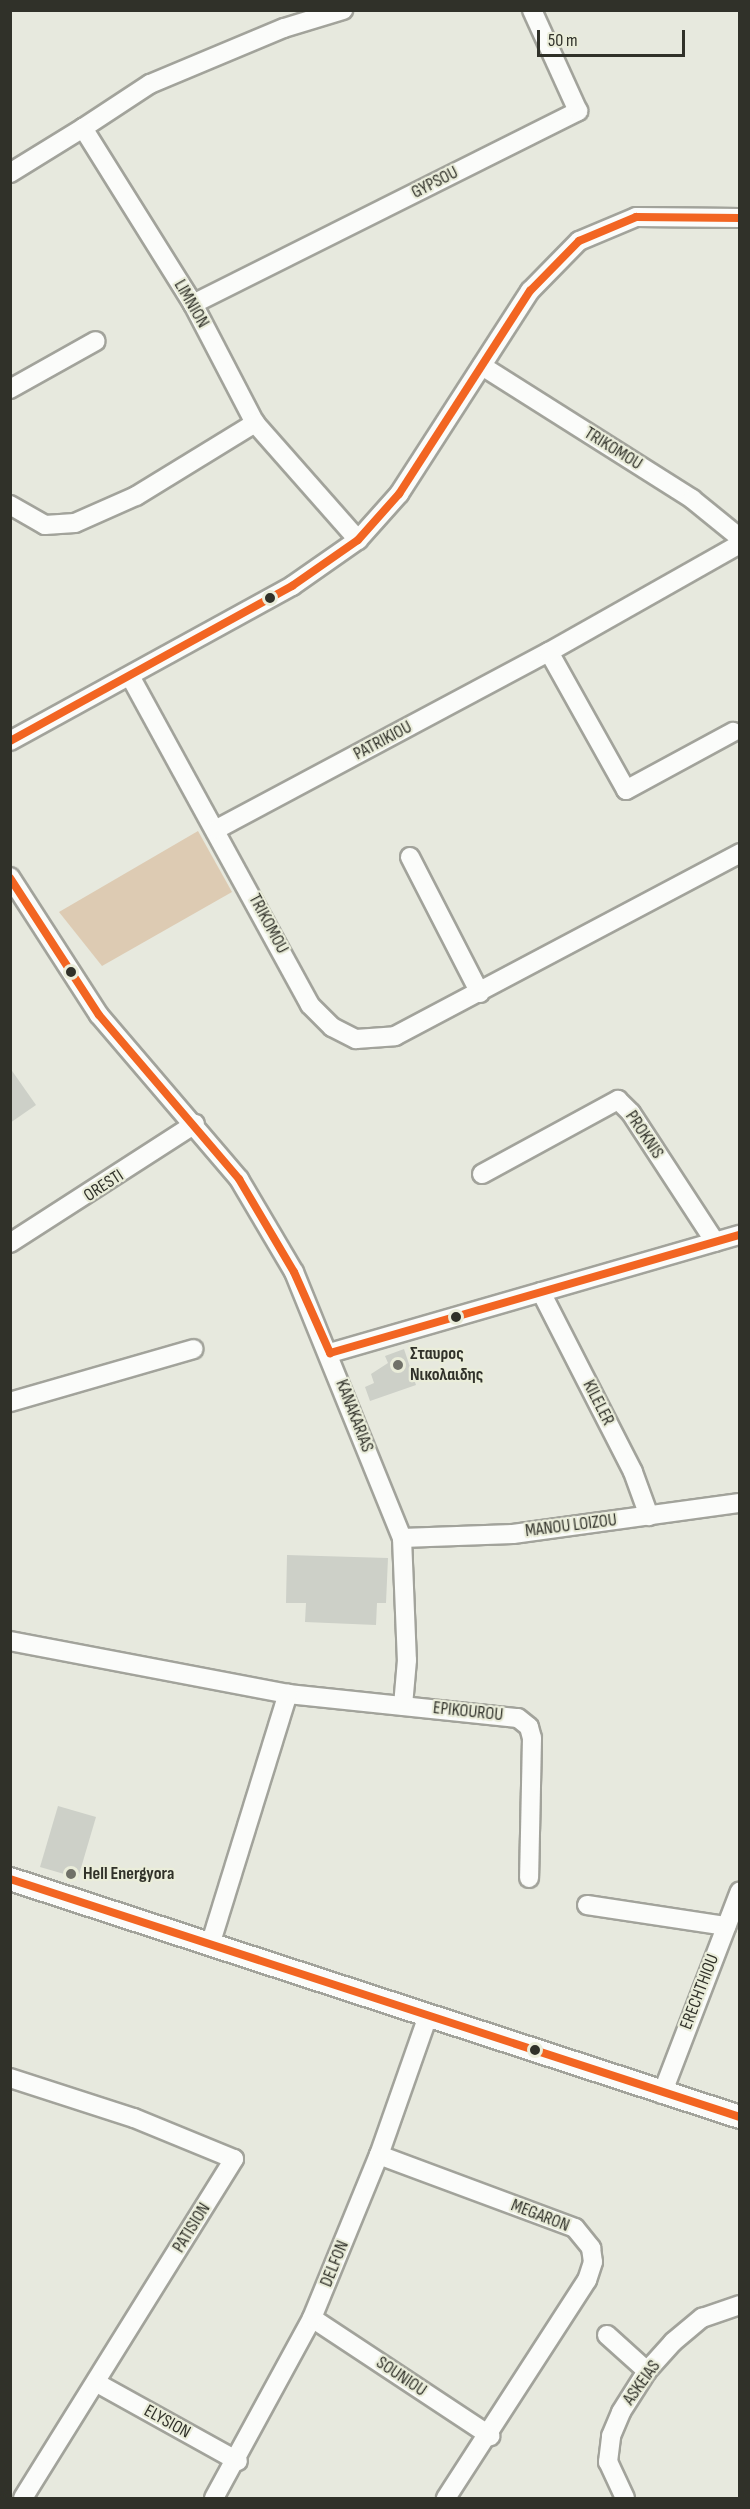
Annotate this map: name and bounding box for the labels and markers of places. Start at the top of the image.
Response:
unlabelled marker [264,592,276,604]
unlabelled marker [65,966,77,978]
unlabelled marker [450,1311,462,1323]
place label: Σταυρος Νικολαιδης [410,1344,483,1386]
marker: Σταυρος Νικολαιδης [391,1358,405,1372]
place label: Hell Energyora [83,1863,174,1885]
marker: Hell Energyora [64,1867,78,1881]
unlabelled marker [529,2044,541,2056]

